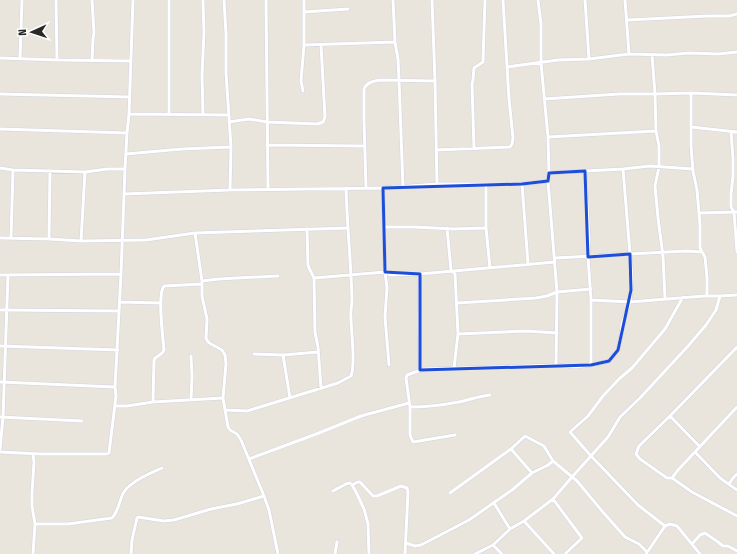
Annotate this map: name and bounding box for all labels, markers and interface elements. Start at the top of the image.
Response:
north arrow [12,12,52,52]
text: N [16,29,29,36]

